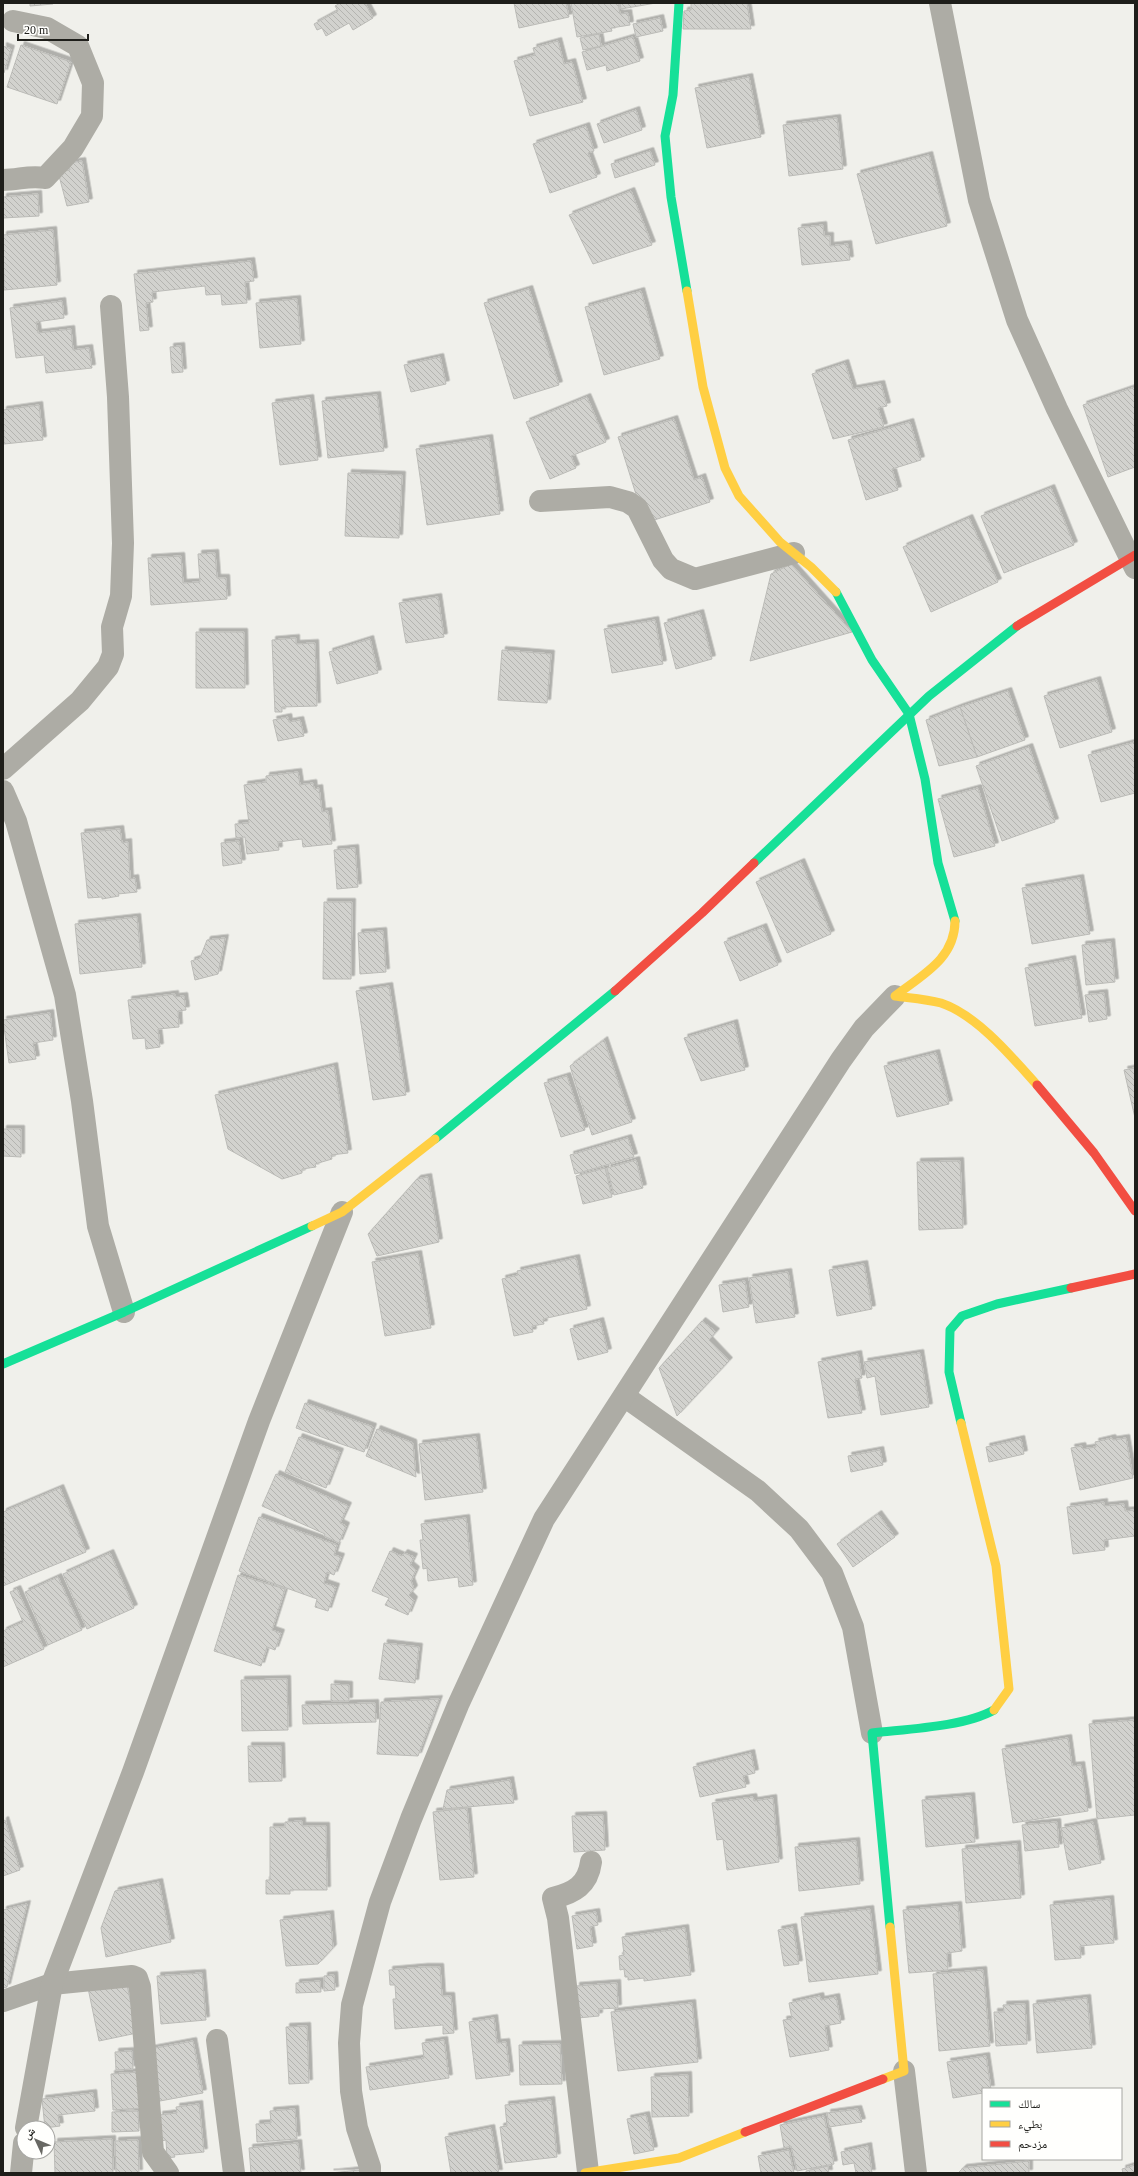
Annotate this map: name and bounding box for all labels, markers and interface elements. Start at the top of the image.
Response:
scale bar [18,16,88,42]
text: 20 m [24,23,49,37]
legend [982,2088,1122,2160]
text: سالك [1018,2097,1040,2111]
text: بطيء [1018,2117,1042,2134]
north arrow [16,2120,56,2160]
text: ش [20,2124,39,2143]
text: مزدحم [1018,2137,1047,2152]

